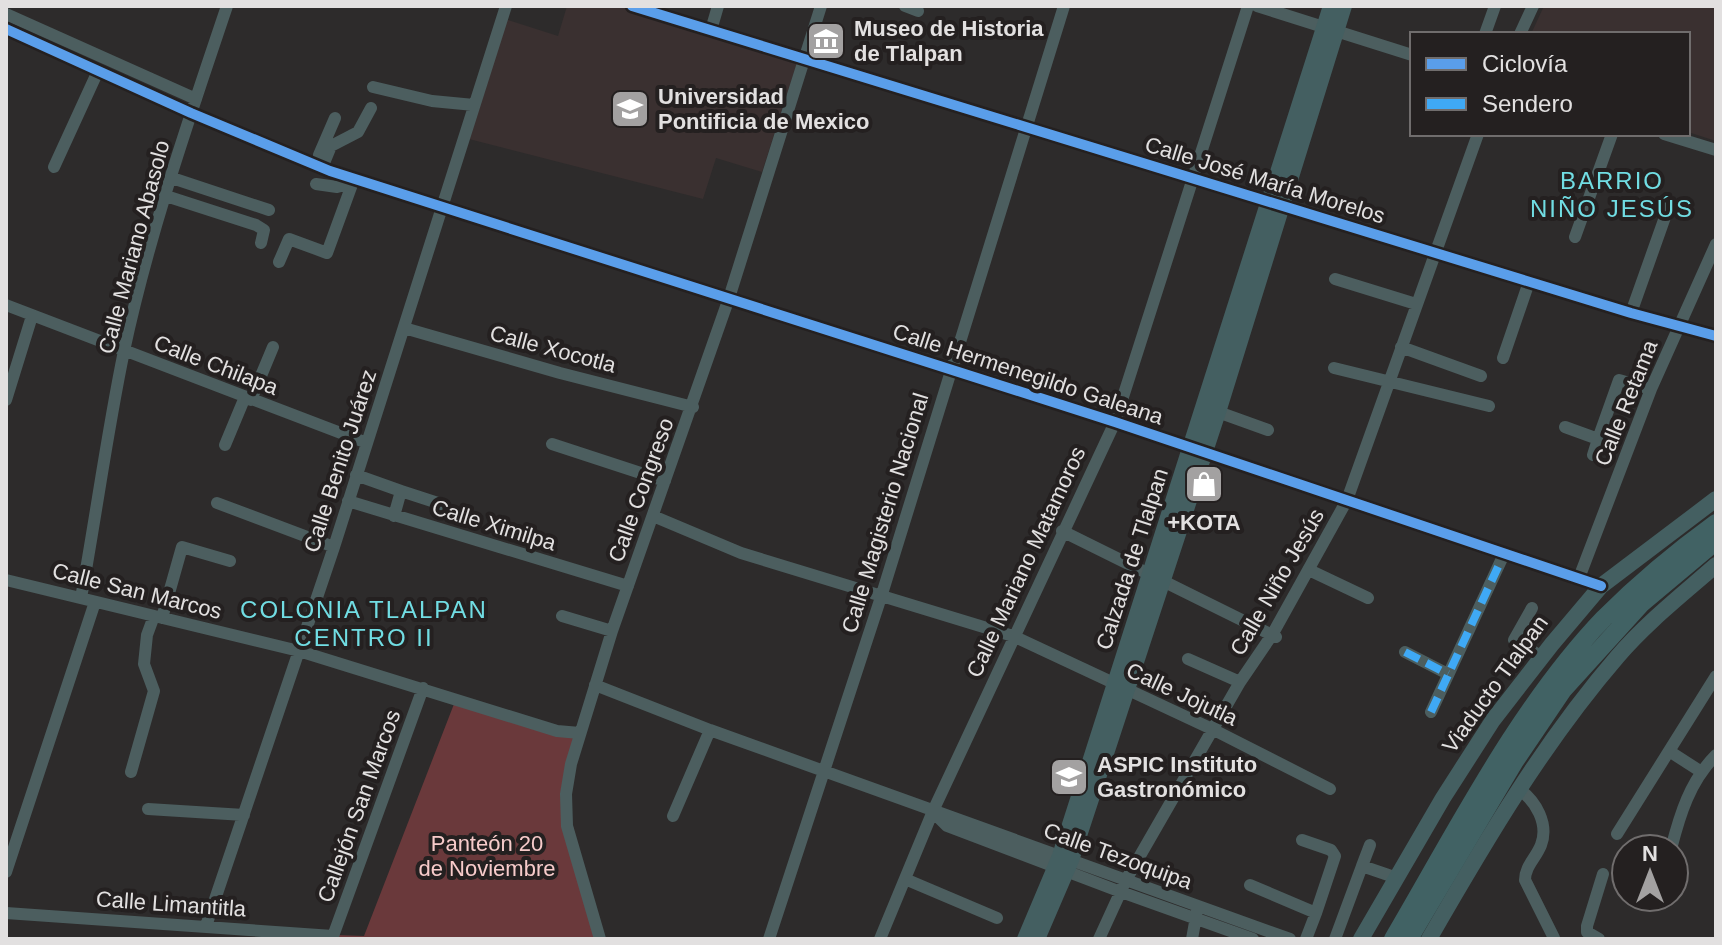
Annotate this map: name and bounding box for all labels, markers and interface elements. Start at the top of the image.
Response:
place label: Museo de Historia de Tlalpan [854,16,1044,66]
museum icon: Museo de Historia de Tlalpan [805,20,847,62]
legend [1410,32,1690,136]
text: Ciclovía [1482,50,1568,77]
place label: Universidad Pontificia de Mexico [658,84,870,134]
school or university icon: Universidad Pontificia de Mexico [609,88,651,130]
text: Sendero [1482,90,1573,117]
street label: Calle José María Morelos [1142,132,1388,228]
street label: Calle Mariano Abasolo [93,137,175,357]
district label: BARRIO NIÑO JESÚS [1530,167,1694,222]
street label: Calle Hermenegildo Galeana [890,318,1167,430]
street label: Calle Xocotla [487,320,620,378]
street label: Calle Chilapa [150,330,282,400]
street label: Calle Retama [1589,336,1663,469]
street label: Calle Benito Juárez [299,366,381,556]
street label: Calle Magisterio Nacional [837,390,933,636]
street label: Calle Congreso [603,414,679,566]
street label: Calle Mariano Matamoros [961,443,1091,681]
shop icon: +KOTA [1183,463,1225,505]
street label: Calzada de Tlalpan [1091,465,1173,653]
street label: Calle Ximilpa [429,494,560,556]
street label: Calle Niño Jesús [1225,504,1329,660]
place label: +KOTA [1167,510,1241,535]
street label: Calle San Marcos [50,558,224,624]
district label: COLONIA TLALPAN CENTRO II [240,596,488,651]
street label: Viaducto Tlalpan [1437,611,1553,757]
street label: Calle Jojutla [1122,657,1242,731]
street label: Callejón San Marcos [313,706,405,906]
place label: ASPIC Instituto Gastronómico [1097,752,1257,802]
school or university icon: ASPIC Instituto Gastronómico [1048,756,1090,798]
street label: Calle Tezoquipa [1040,818,1196,895]
park label: Panteón 20 de Noviembre [419,831,555,881]
north arrow [1610,833,1690,913]
text: N [1642,841,1658,866]
street label: Calle Limantitla [95,886,248,922]

